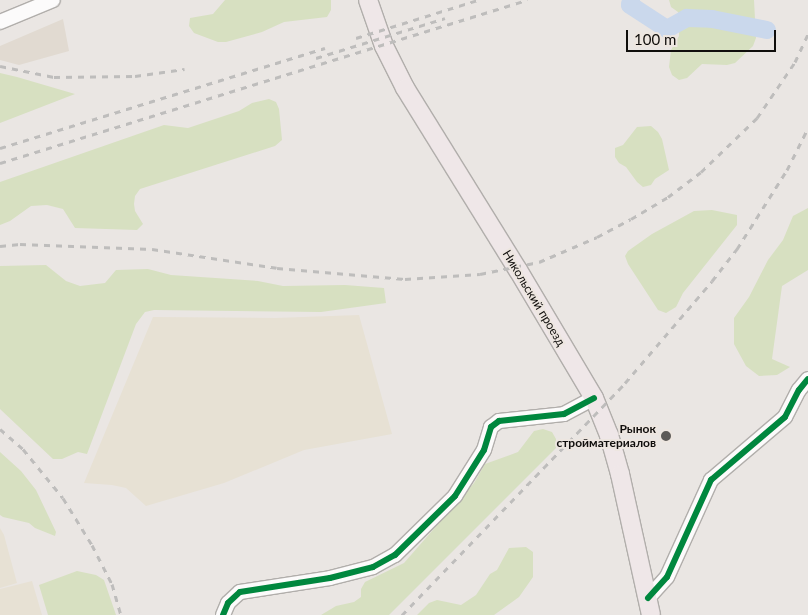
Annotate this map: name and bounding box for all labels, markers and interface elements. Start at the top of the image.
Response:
scale bar [628,20,778,52]
text: 100 m [634,30,676,48]
street label: Никольский проезд [500,247,568,349]
place label: Рынок стройматериалов [556,422,656,450]
marker: Рынок стройматериалов [660,430,672,442]

